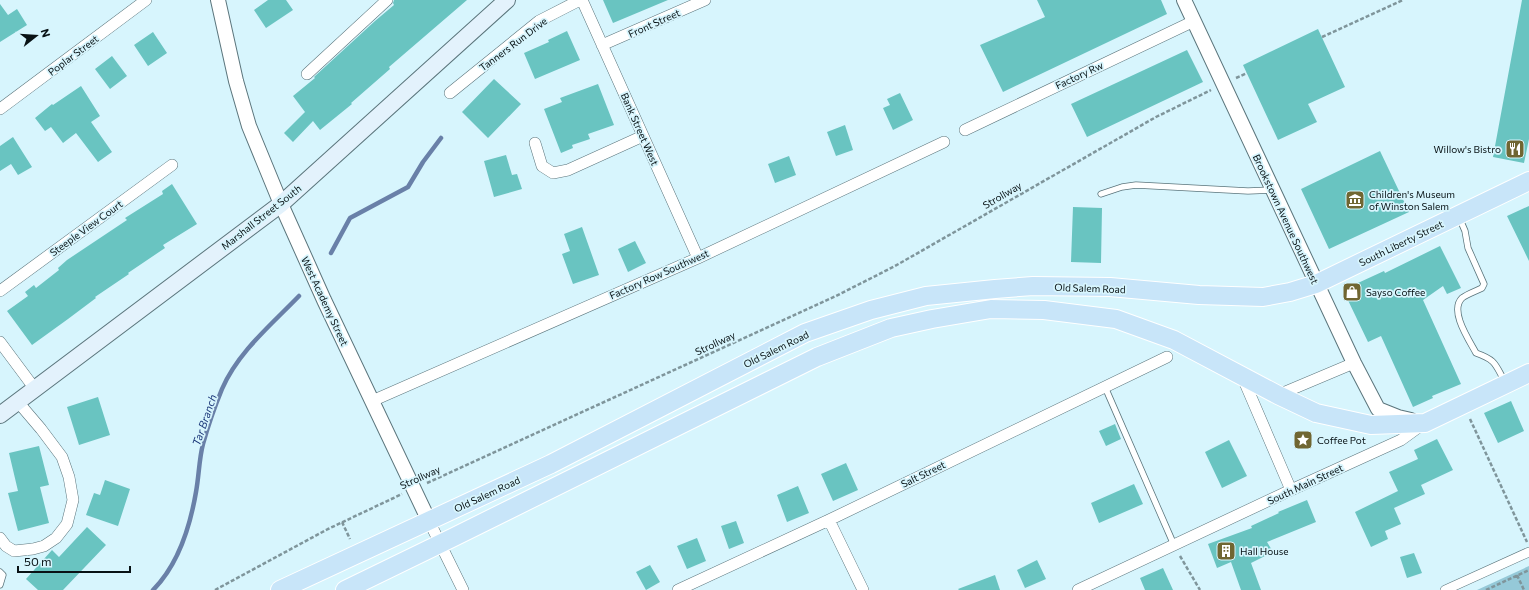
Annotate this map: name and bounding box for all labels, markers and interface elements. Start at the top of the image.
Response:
street label: Front Street [626,6,682,40]
street label: Tanners Run Drive [477,15,549,73]
north arrow [16,16,56,56]
text: N [39,27,53,39]
street label: Poplar Street [45,32,101,78]
street label: Factory Rw [1053,59,1105,91]
street label: Bank Street West [619,91,661,167]
restaurant icon: Willow's Bistro [1504,138,1526,160]
place label: Willow's Bistro [1433,143,1501,155]
street label: Brookstown Avenue Southwest [1251,152,1321,286]
street label: Strollway [980,179,1024,211]
street label: Marshall Street South [219,182,303,252]
place label: Children's Museum of Winston Salem [1369,188,1455,212]
museum icon: Children's Museum of Winston Salem [1344,189,1366,211]
street label: Steeple View Court [47,198,125,258]
street label: South Liberty Street [1357,217,1445,269]
street label: Factory Row Southwest [607,247,711,301]
street label: West Academy Street [299,254,351,348]
street label: Old Salem Road [1054,281,1126,295]
shop icon: Sayso Coffee [1341,281,1363,303]
place label: Sayso Coffee [1366,286,1425,298]
street label: Strollway [693,328,737,358]
street label: Old Salem Road [741,328,811,370]
water label: Tar Branch [189,393,219,447]
place icon: Coffee Pot [1292,429,1314,451]
place label: Coffee Pot [1317,434,1366,446]
street label: Salt Street [899,458,947,490]
street label: South Main Street [1265,461,1345,507]
street label: Strollway [398,463,442,491]
street label: Old Salem Road [452,473,522,515]
building icon: Hall House [1215,540,1237,562]
place label: Hall House [1240,545,1289,557]
scale bar [18,548,130,574]
text: 50 m [24,554,52,568]

